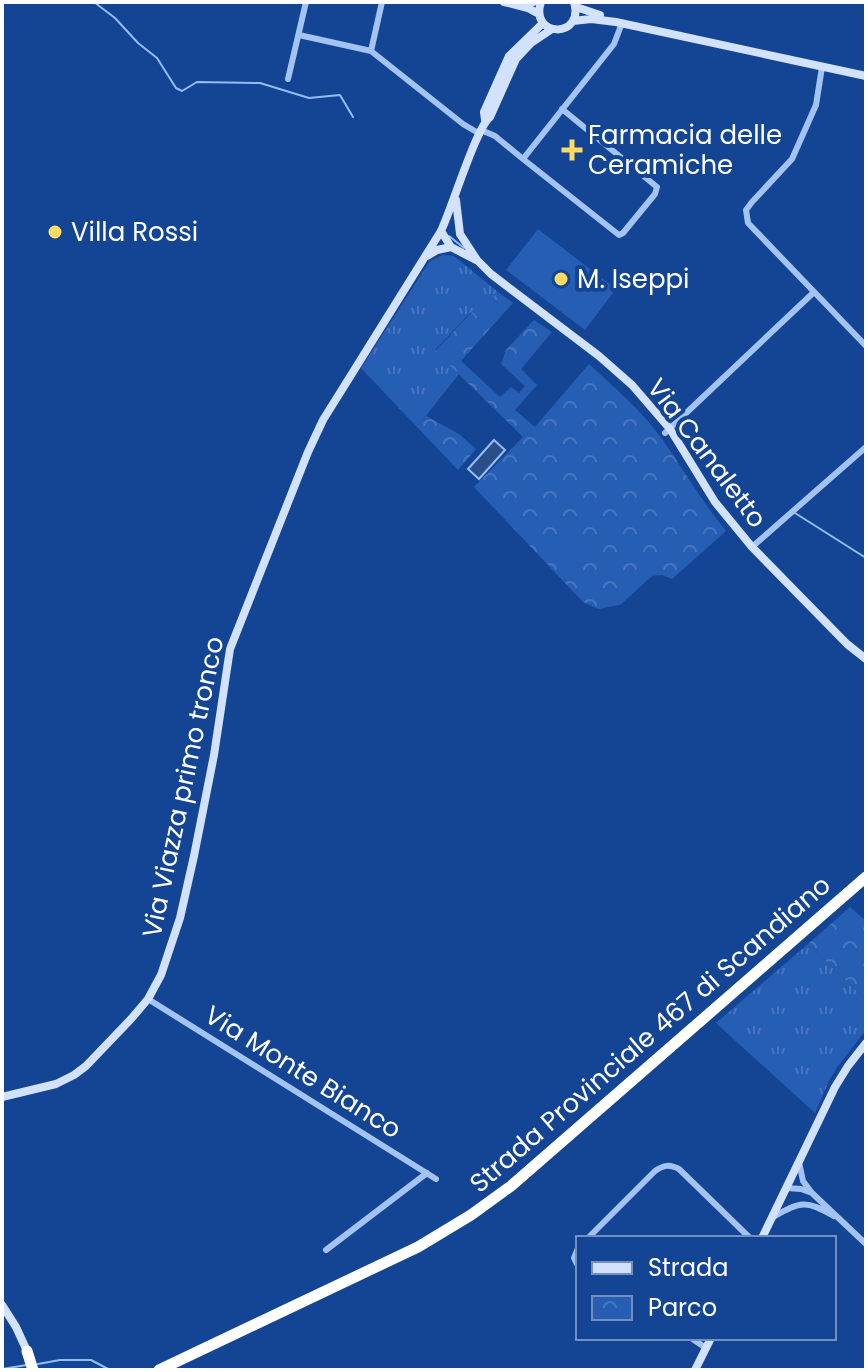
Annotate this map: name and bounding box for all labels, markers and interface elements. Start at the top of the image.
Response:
place label: Farmacia delle Ceramiche [588,117,782,183]
marker: Farmacia delle Ceramiche [563,141,581,159]
place label: Villa Rossi [71,214,198,250]
marker: Villa Rossi [46,223,64,241]
place label: M. Iseppi [577,261,689,297]
marker: M. Iseppi [552,270,570,288]
street label: Via Canaletto [639,371,775,535]
street label: Via Viazza primo tronco [133,633,233,941]
street label: Strada Provinciale 467 di Scandiano [462,867,838,1201]
street label: Via Monte Bianco [198,997,408,1147]
legend [576,1236,836,1340]
text: Strada [648,1251,728,1284]
text: Parco [648,1291,717,1324]

